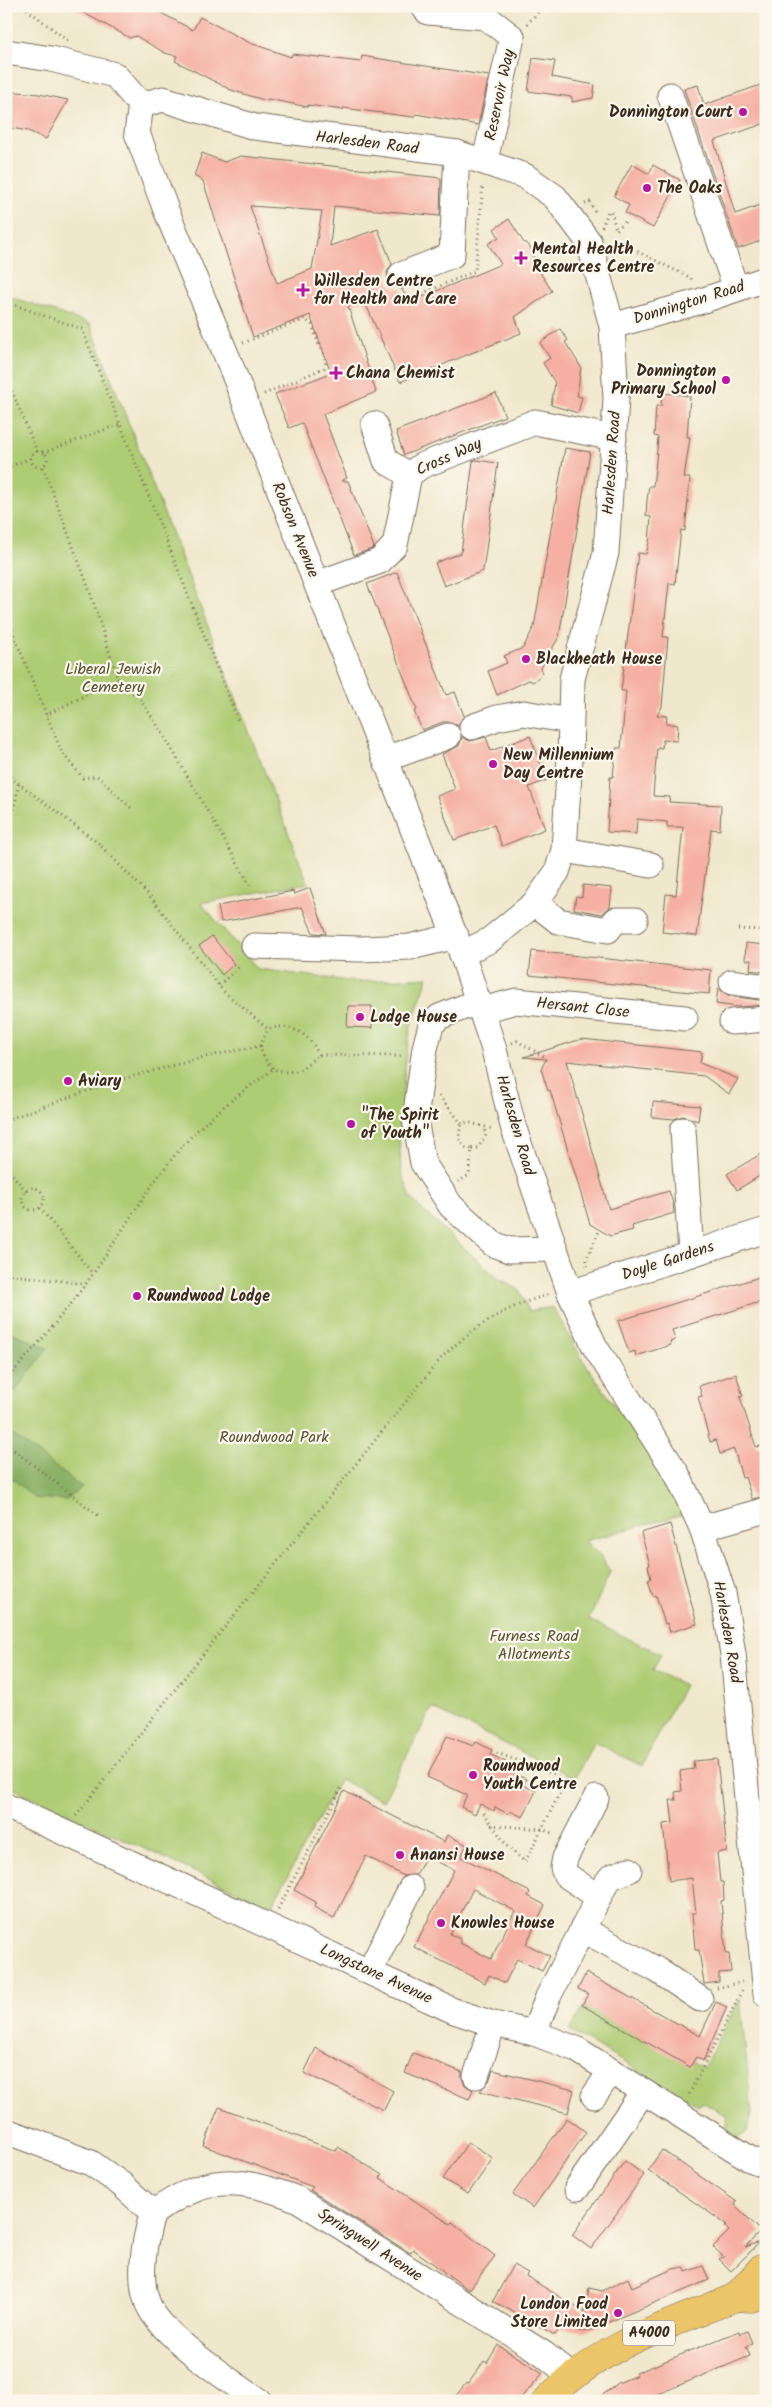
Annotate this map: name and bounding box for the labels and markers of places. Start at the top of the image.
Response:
place label: Donnington Court [609,100,734,125]
marker: Donnington Court [737,106,749,118]
place label: The Oaks [657,176,723,201]
marker: The Oaks [641,182,653,194]
place label: Mental Health Resources Centre [532,237,655,280]
marker: Mental Health Resources Centre [514,251,528,265]
place label: Willesden Centre for Health and Care [314,269,457,312]
marker: Willesden Centre for Health and Care [296,283,310,297]
place label: Donnington Primary School [611,359,717,402]
place label: Chana Chemist [346,361,456,386]
marker: Chana Chemist [330,367,342,379]
marker: Donnington Primary School [720,374,732,386]
place label: Blackheath House [536,647,662,672]
marker: Blackheath House [520,653,532,665]
place label: New Millennium Day Centre [503,743,614,786]
marker: New Millennium Day Centre [487,758,499,770]
place label: Lodge House [370,1005,457,1030]
marker: Lodge House [354,1011,366,1023]
place label: Aviary [78,1069,122,1094]
marker: Aviary [62,1075,74,1087]
place label: "The Spirit of Youth" [361,1103,440,1146]
marker: "The Spirit of Youth" [345,1118,357,1130]
place label: Roundwood Lodge [147,1284,270,1309]
marker: Roundwood Lodge [131,1290,143,1302]
place label: Roundwood Youth Centre [483,1754,577,1797]
marker: Roundwood Youth Centre [467,1769,479,1781]
place label: Anansi House [410,1843,505,1868]
marker: Anansi House [394,1849,406,1861]
place label: Knowles House [451,1911,555,1936]
marker: Knowles House [435,1917,447,1929]
place label: London Food Store Limited [511,2292,608,2335]
marker: London Food Store Limited [612,2307,624,2319]

